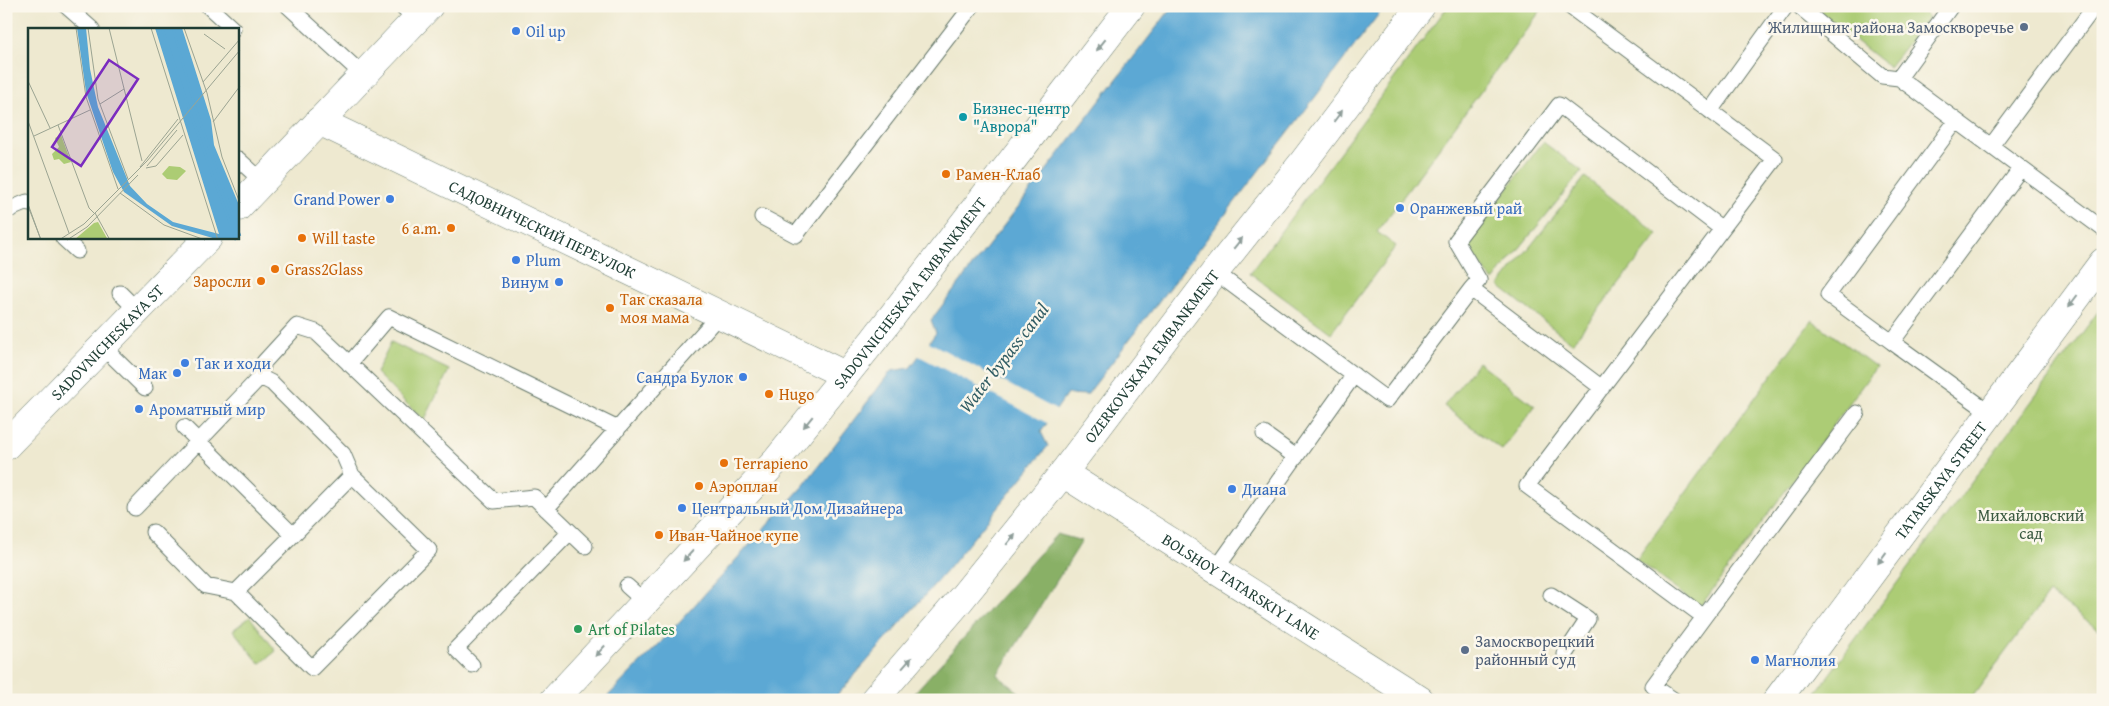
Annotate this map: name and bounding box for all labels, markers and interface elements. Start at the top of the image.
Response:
place label: Жилищник района Замоскворечье [1767,15,2014,39]
place label: Oil up [526,19,566,43]
marker: Жилищник района Замоскворечье [2018,21,2030,33]
marker: Oil up [510,25,522,37]
inset map [28,28,239,239]
one-way arrow [1096,38,1106,52]
place label: Бизнес-центр "Аврора" [973,96,1071,138]
one-way arrow [1333,110,1344,123]
marker: Бизнес-центр "Аврора" [957,111,969,123]
place label: Рамен-Клаб [956,162,1040,186]
marker: Рамен-Клаб [940,168,952,180]
street label: САДОВНИЧЕСКИЙ ПЕРЕУЛОК [445,173,640,284]
place label: Grand Power [294,187,380,211]
street label: SADOVNICHESKAYA EMBANKMENT [827,192,992,394]
marker: Grand Power [384,193,396,205]
place label: Оранжевый рай [1410,196,1523,220]
marker: Оранжевый рай [1394,202,1406,214]
place label: 6 a.m. [401,216,441,240]
marker: 6 a.m. [445,222,457,234]
place label: Will taste [312,226,375,250]
marker: Will taste [296,232,308,244]
one-way arrow [1232,237,1243,250]
place label: Plum [526,248,561,272]
marker: Plum [510,254,522,266]
place label: Grass2Glass [285,257,363,281]
marker: Grass2Glass [269,263,281,275]
street label: OZERKOVSKAYA EMBANKMENT [1078,264,1225,448]
place label: Заросли [193,269,251,293]
place label: Винум [502,270,549,294]
marker: Заросли [255,275,267,287]
marker: Винум [553,276,565,288]
street label: SADOVNICHESKAYA ST [45,278,169,405]
place label: Так сказала моя мама [620,287,703,329]
one-way arrow [2068,294,2079,307]
water label: Water bypass canal [952,297,1055,418]
marker: Так сказала моя мама [604,302,616,314]
place label: Так и ходи [195,351,272,375]
marker: Так и ходи [179,357,191,369]
place label: Мак [138,361,168,385]
place label: Сандра Булок [636,365,734,389]
marker: Мак [171,367,183,379]
marker: Сандра Булок [737,371,749,383]
place label: Hugo [779,382,814,406]
marker: Hugo [763,388,775,400]
place label: Ароматный мир [149,397,266,421]
marker: Ароматный мир [133,403,145,415]
one-way arrow [802,415,813,428]
street label: TATARSKAYA STREET [1889,416,1993,544]
place label: Terrapieno [734,451,808,475]
marker: Terrapieno [718,457,730,469]
place label: Аэроплан [709,474,778,498]
place label: Диана [1241,477,1287,501]
marker: Аэроплан [693,480,705,492]
marker: Диана [1226,483,1238,495]
place label: Центральный Дом Дизайнера [692,496,904,520]
marker: Центральный Дом Дизайнера [676,502,688,514]
park label: Михайловский сад [1978,503,2085,545]
place label: Иван-Чайное купе [669,523,798,547]
street label: BOLSHOY TATARSKIY LANE [1158,527,1325,645]
marker: Иван-Чайное купе [653,529,665,541]
one-way arrow [1005,532,1016,545]
one-way arrow [683,550,694,563]
one-way arrow [1878,551,1888,564]
place label: Art of Pilates [588,617,675,641]
marker: Art of Pilates [572,623,584,635]
place label: Замоскворецкий районный суд [1475,629,1595,671]
marker: Замоскворецкий районный суд [1459,644,1471,656]
one-way arrow [594,645,606,657]
place label: Магнолия [1765,648,1836,672]
marker: Магнолия [1749,654,1761,666]
one-way arrow [901,657,912,670]

